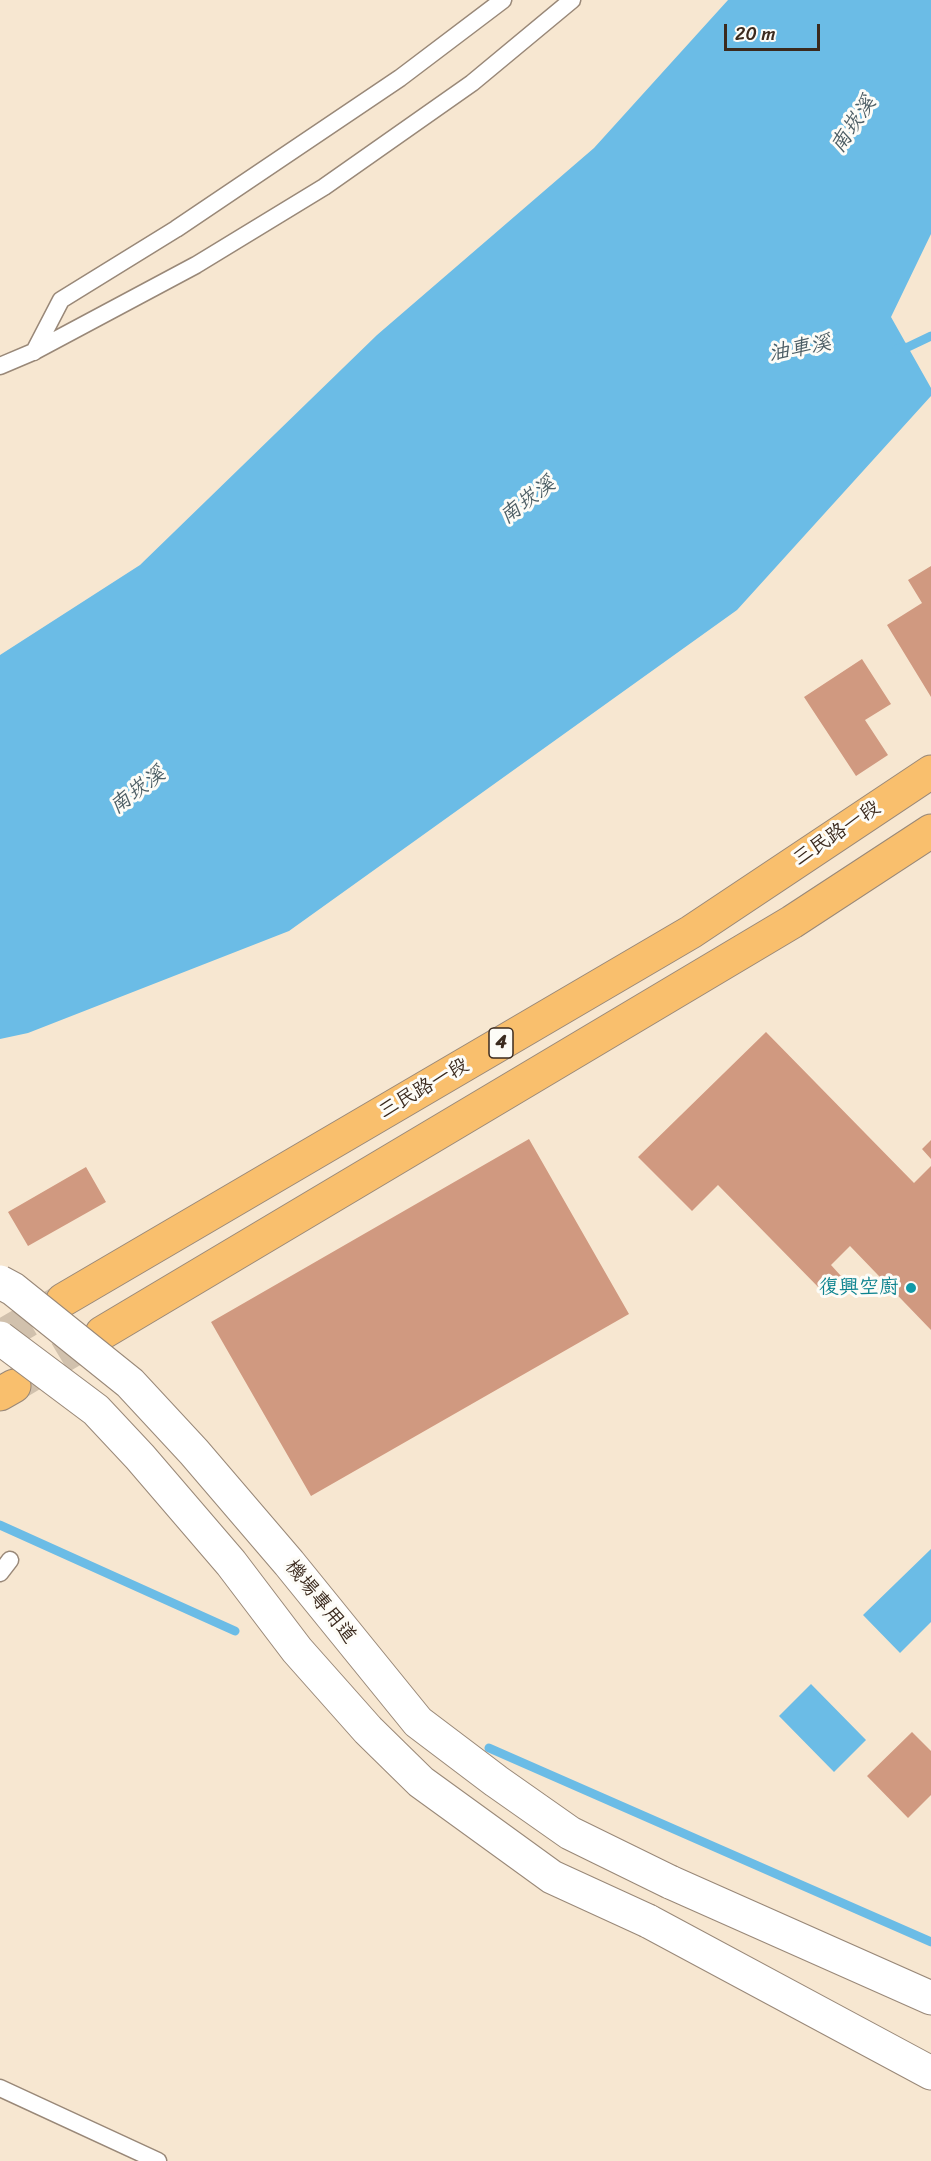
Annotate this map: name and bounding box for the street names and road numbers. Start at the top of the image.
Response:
street label: 三民路一段 [789,796,885,872]
road number: 4 [489,1028,513,1058]
street label: 三民路一段 [375,1054,473,1124]
street label: 機場專用道 [279,1556,361,1648]

